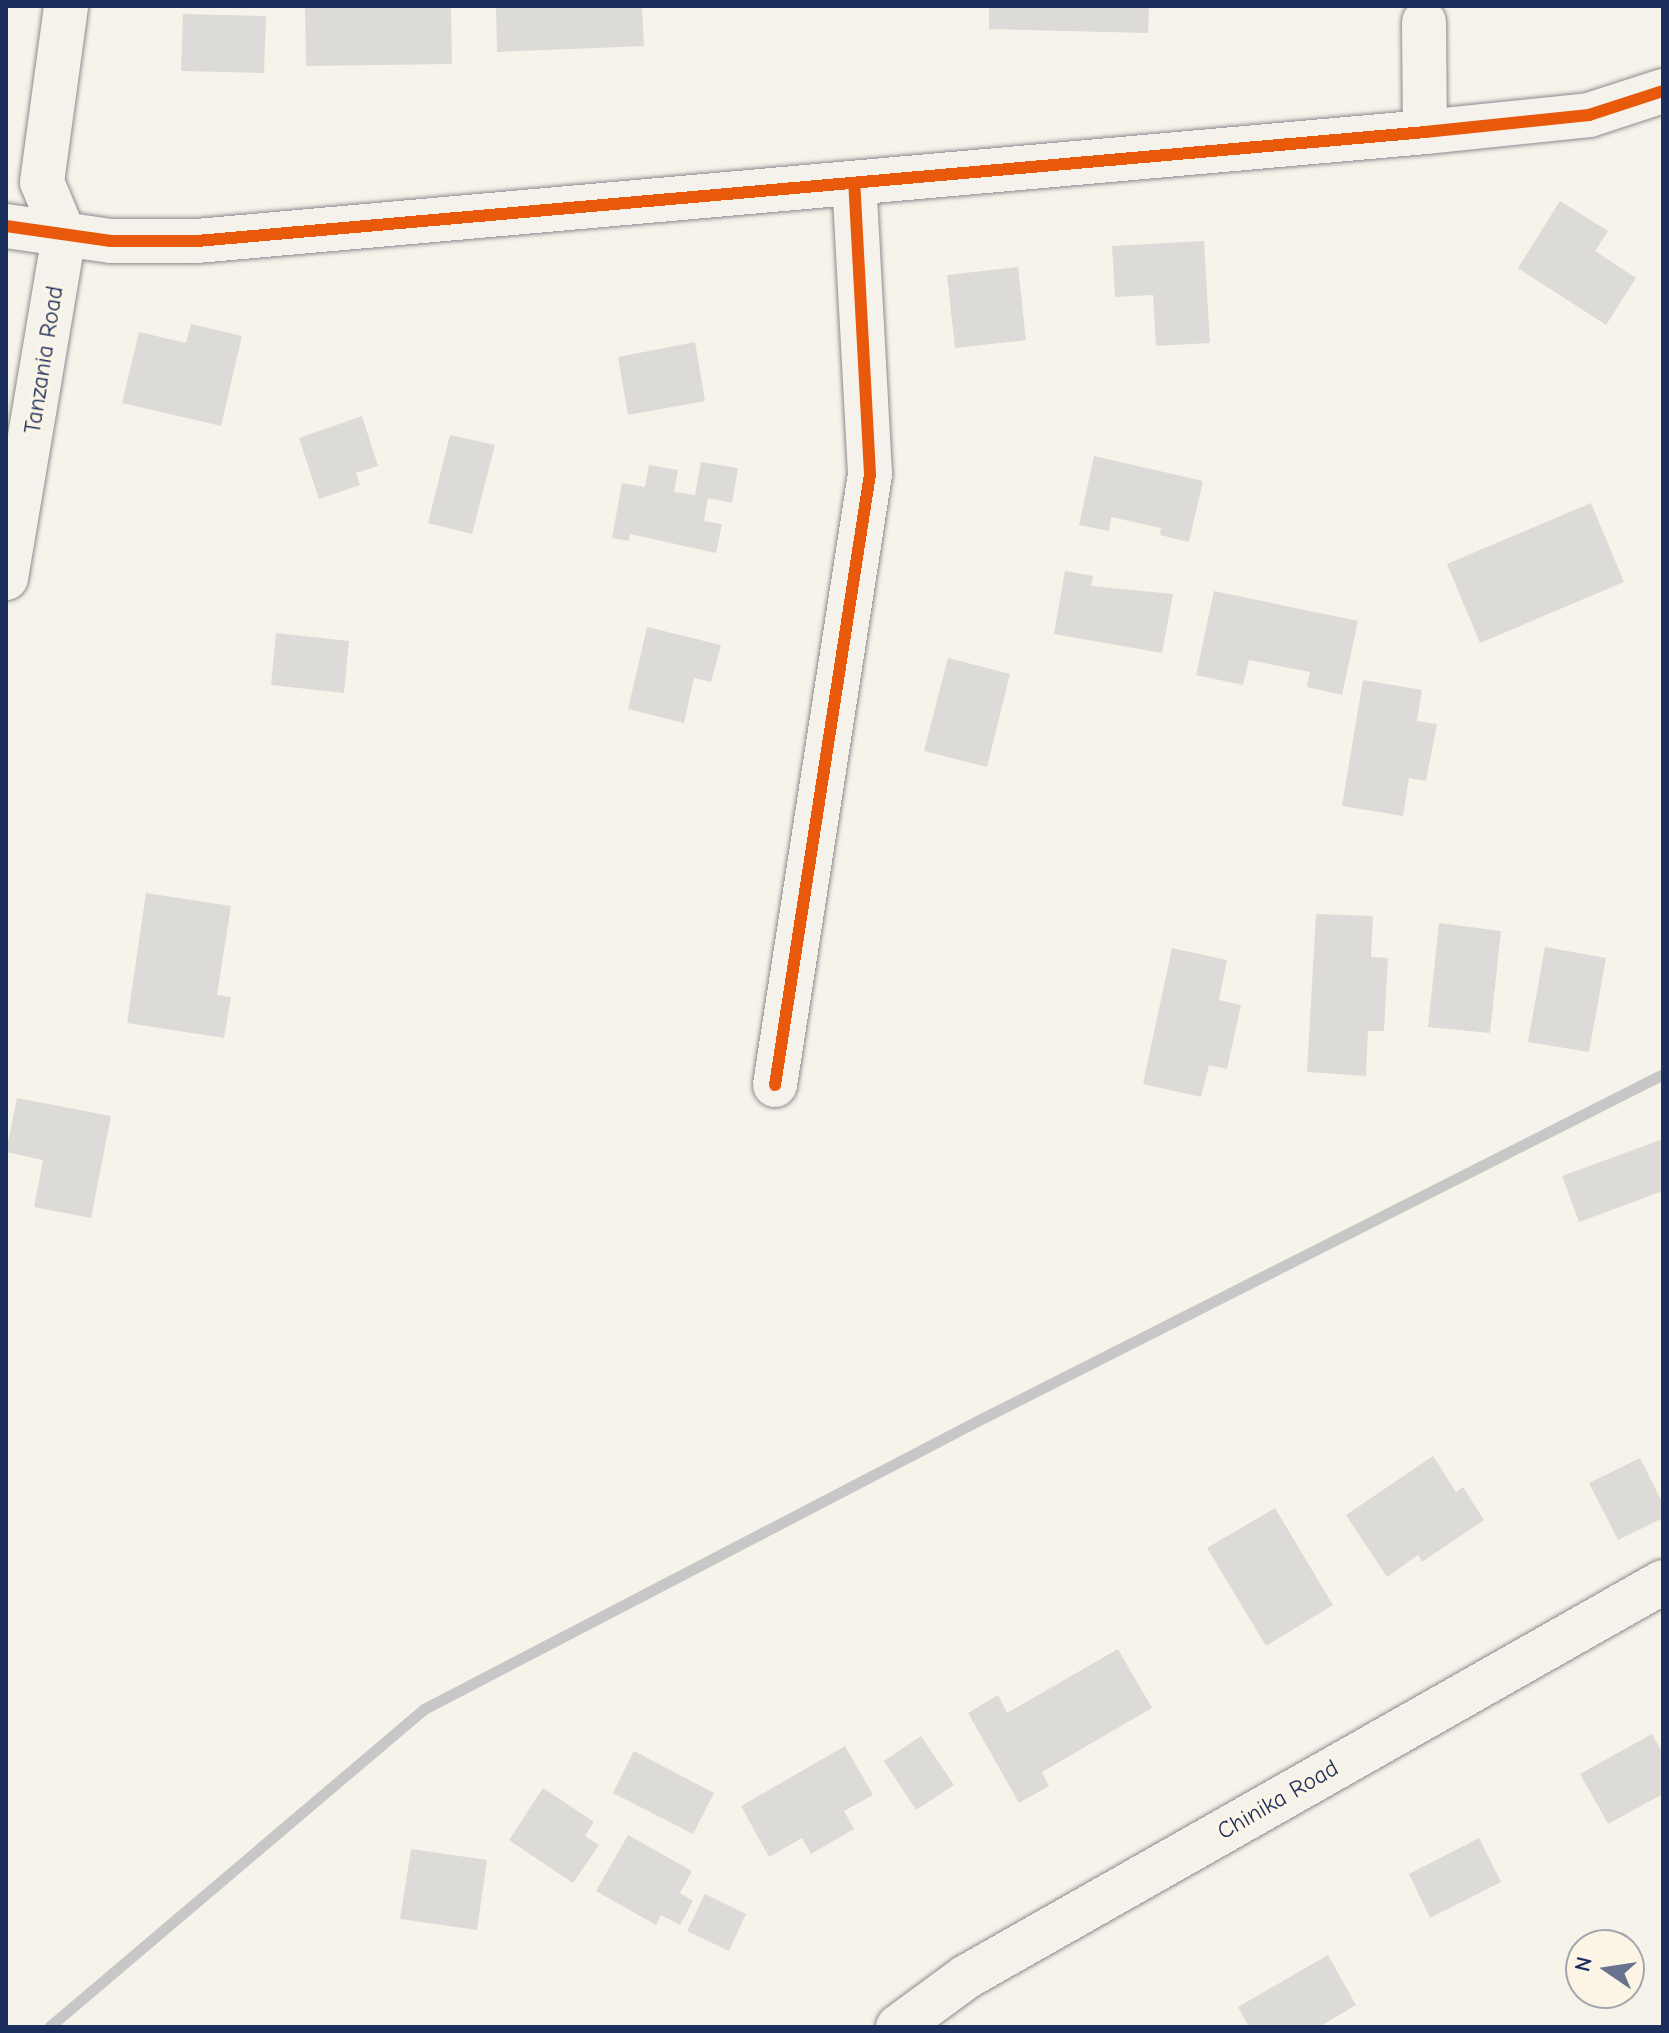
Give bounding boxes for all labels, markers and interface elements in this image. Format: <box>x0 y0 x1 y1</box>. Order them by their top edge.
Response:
street label: Tanzania Road <box>18 284 70 436</box>
street label: Chinika Road <box>1212 1754 1344 1846</box>
north arrow <box>1565 1929 1645 2009</box>
text: N <box>1569 1954 1598 1974</box>

